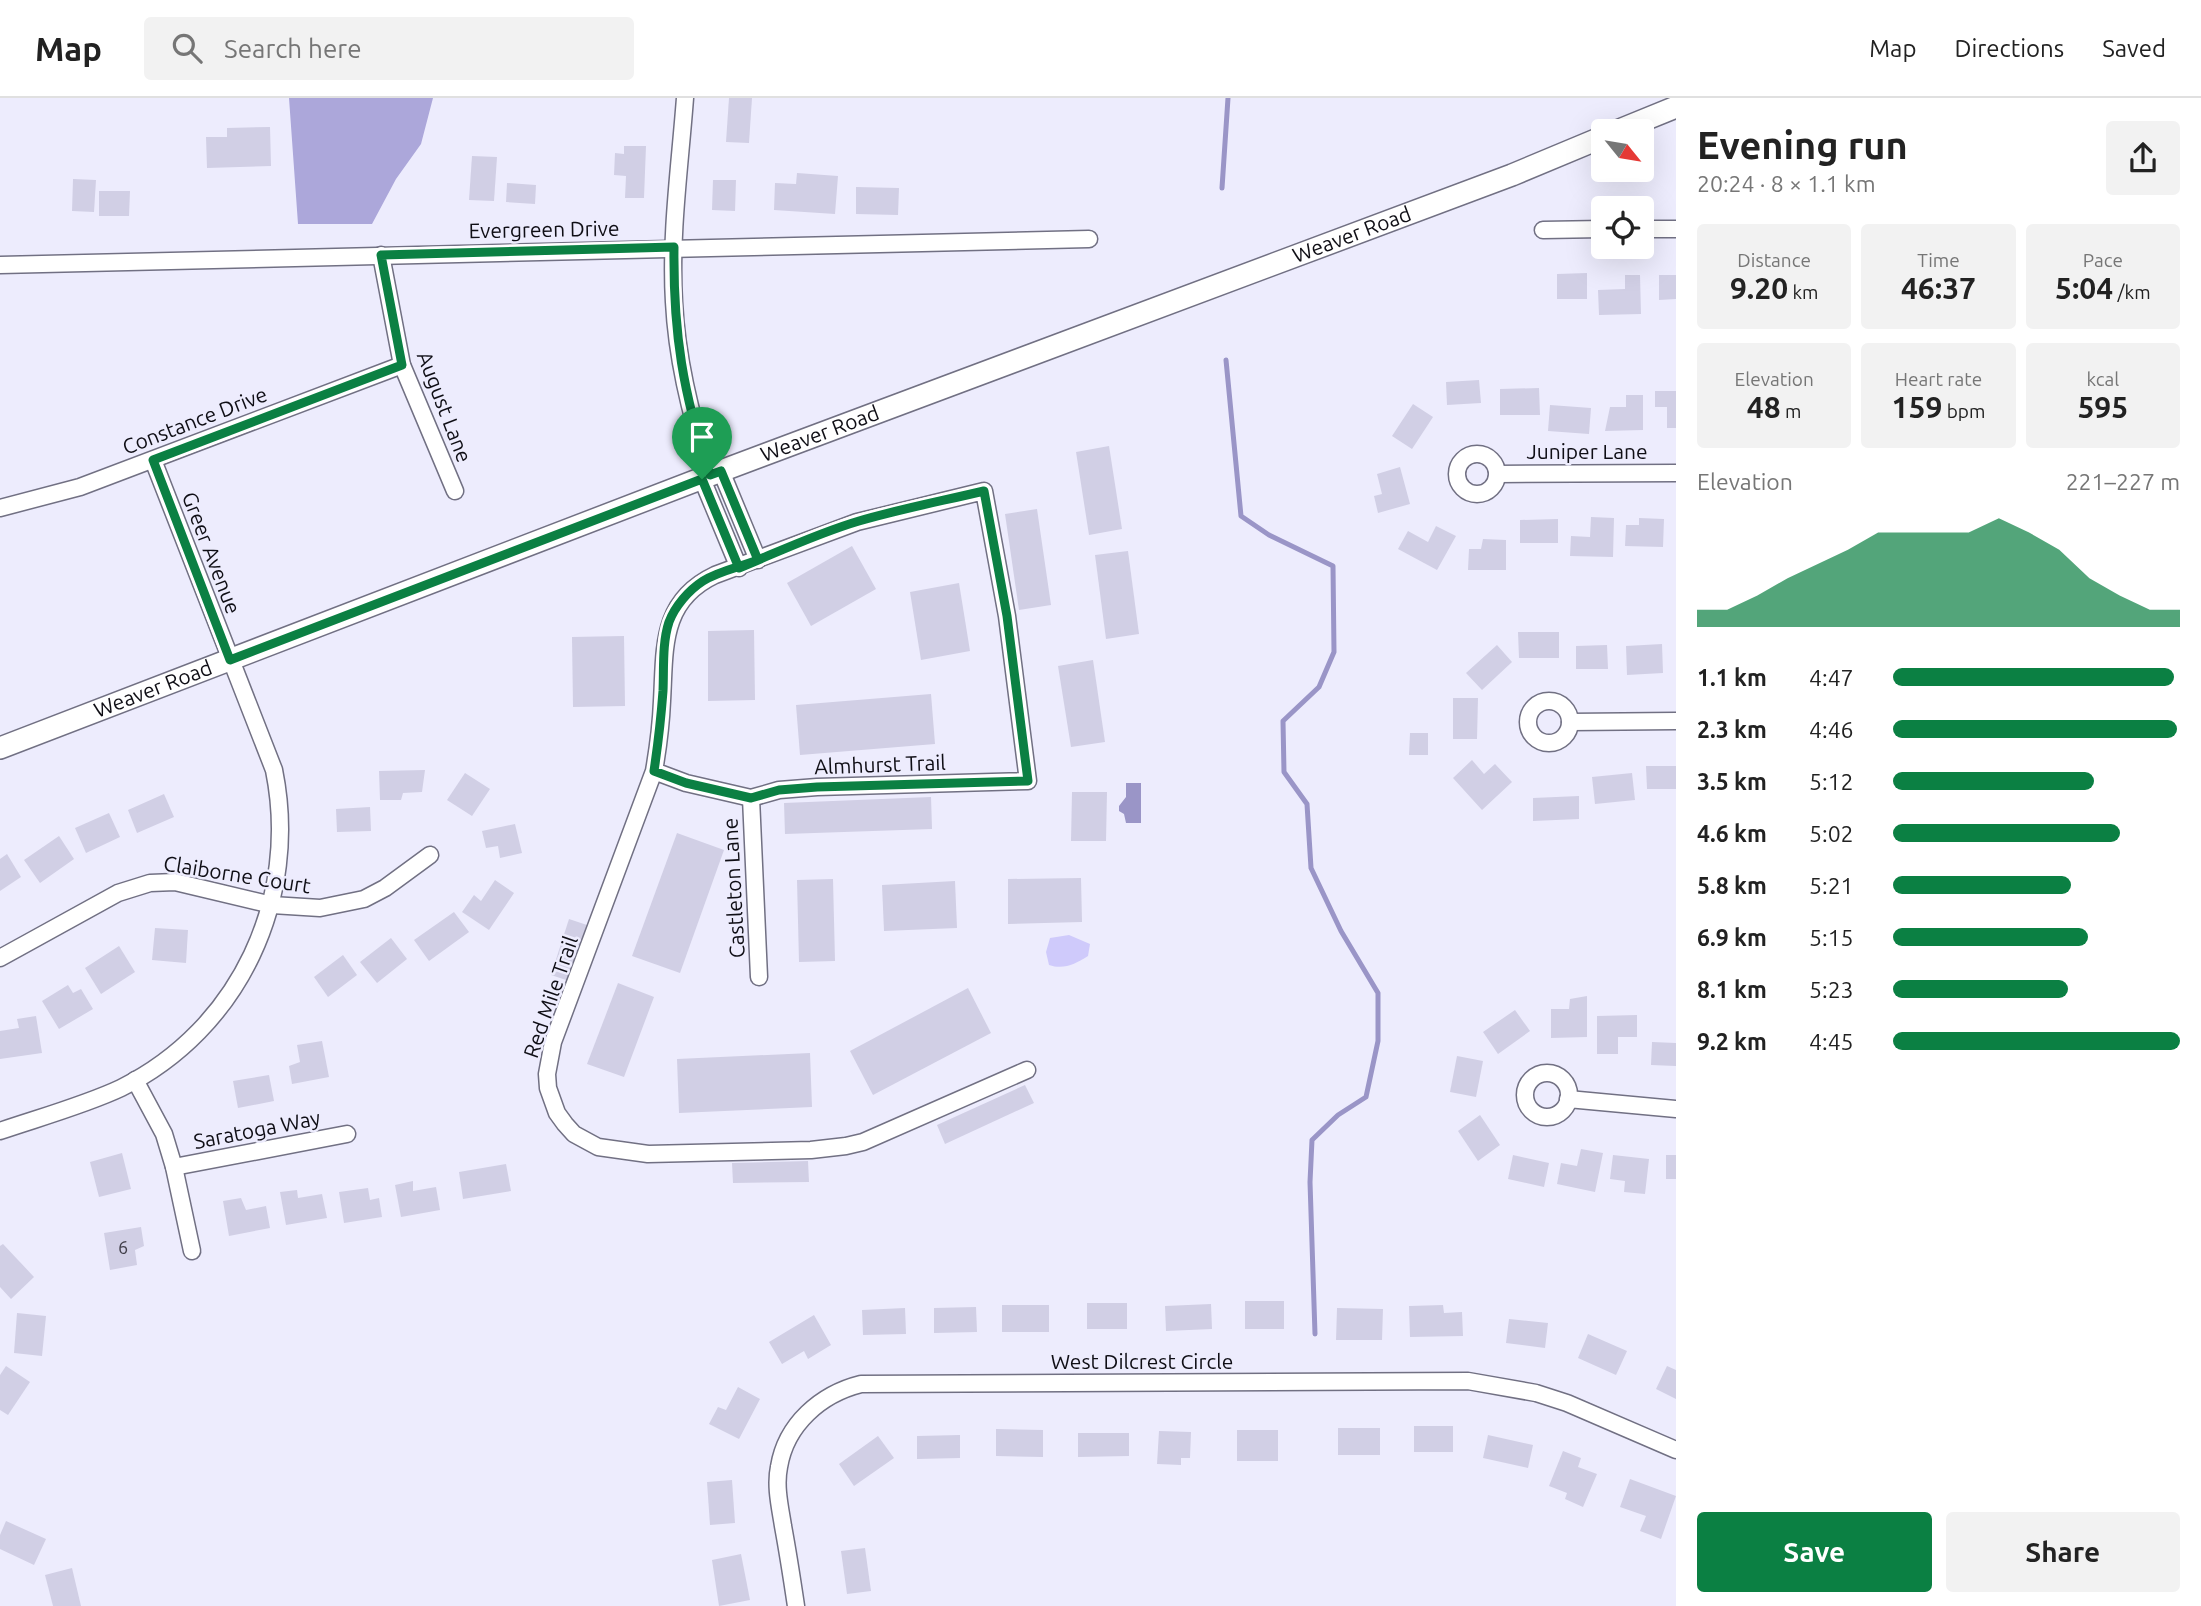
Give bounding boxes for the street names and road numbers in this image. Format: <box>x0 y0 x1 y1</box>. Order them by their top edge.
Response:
street label: Weaver Road <box>1289 201 1414 267</box>
street label: Evergreen Drive <box>468 216 620 242</box>
street label: August Lane <box>413 348 477 466</box>
street label: Constance Drive <box>119 381 270 459</box>
street label: Weaver Road <box>757 400 882 466</box>
street label: Juniper Lane <box>1526 439 1648 463</box>
street label: Greer Avenue <box>178 488 246 617</box>
street label: Weaver Road <box>90 655 215 722</box>
street label: Almhurst Trail <box>814 750 946 778</box>
street label: Castleton Lane <box>717 817 749 959</box>
street label: Claiborne Court <box>162 851 312 897</box>
street label: Red Mile Trail <box>518 933 582 1061</box>
street label: Saratoga Way <box>191 1105 322 1153</box>
street label: West Dilcrest Circle <box>1051 1349 1233 1373</box>

